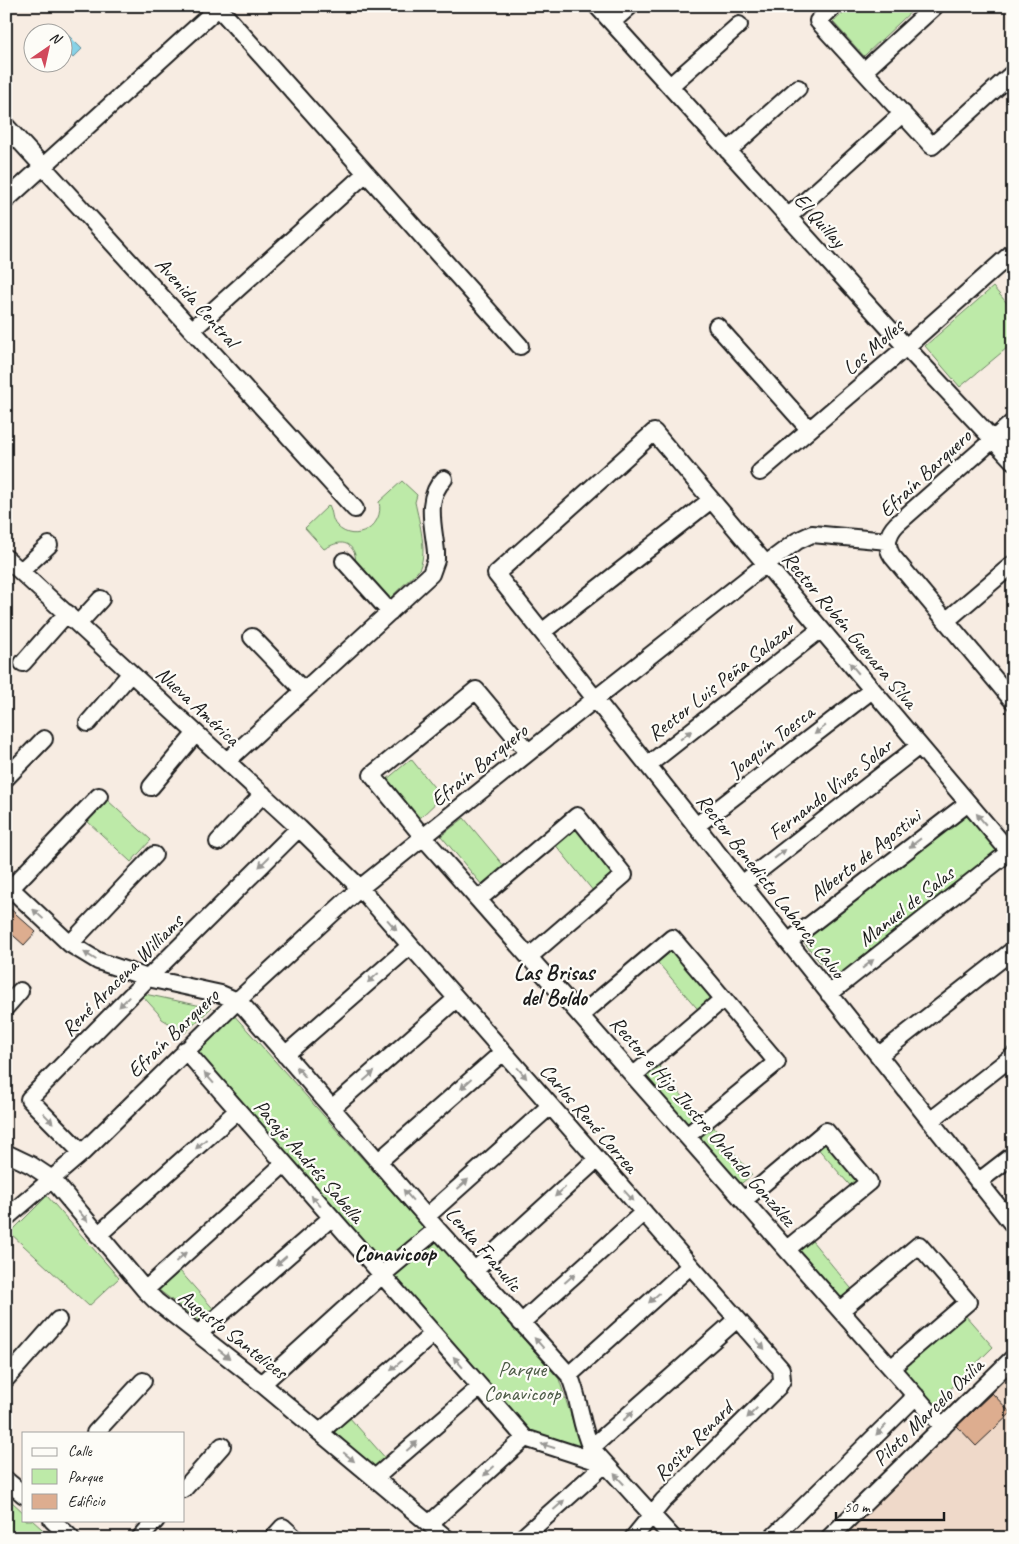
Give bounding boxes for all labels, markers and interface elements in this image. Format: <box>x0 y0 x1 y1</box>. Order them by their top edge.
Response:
north arrow <box>22 22 72 72</box>
text: N <box>47 28 65 48</box>
street label: El Quillay <box>789 187 853 254</box>
street label: Avenida Central <box>150 252 247 355</box>
street label: Los Molles <box>837 312 910 381</box>
street label: Efraín Barquero <box>873 422 978 523</box>
street label: Rector Rubén Guevara Silva <box>777 546 925 716</box>
street label: Rector Luis Peña Salazar <box>642 615 801 746</box>
street label: Nueva América <box>151 661 247 753</box>
one-way arrow <box>848 662 859 675</box>
street label: Joaquín Toesca <box>722 698 821 783</box>
street label: Efraín Barquero <box>425 717 534 812</box>
one-way arrow <box>814 725 827 736</box>
one-way arrow <box>679 730 693 740</box>
street label: Fernando Vives Solar <box>763 732 898 845</box>
street label: Rector Benedicto Labarca Calvo <box>691 788 853 986</box>
street label: Alberto de Agostini <box>804 802 928 907</box>
one-way arrow <box>976 812 987 825</box>
one-way arrow <box>909 838 922 849</box>
one-way arrow <box>774 848 787 859</box>
one-way arrow <box>258 856 270 868</box>
street label: Manuel de Salas <box>853 859 961 952</box>
street label: René Aracena Williams <box>56 907 190 1041</box>
one-way arrow <box>32 908 44 920</box>
one-way arrow <box>386 918 397 931</box>
one-way arrow <box>84 952 97 961</box>
one-way arrow <box>861 958 874 969</box>
district label: Las Brisas del Boldo <box>514 959 597 1012</box>
one-way arrow <box>367 973 380 984</box>
street label: Efraín Barquero <box>122 982 225 1083</box>
one-way arrow <box>118 995 130 1007</box>
street label: Rector e Hijo Ilustre Orlando González <box>605 1010 803 1233</box>
street label: Carlos René Correa <box>534 1058 645 1180</box>
one-way arrow <box>295 1067 307 1079</box>
one-way arrow <box>516 1067 527 1080</box>
one-way arrow <box>362 1070 375 1081</box>
one-way arrow <box>204 1072 215 1085</box>
one-way arrow <box>461 1078 473 1090</box>
street label: Pasaje Andrés Sabella <box>248 1094 371 1230</box>
one-way arrow <box>42 1112 54 1124</box>
one-way arrow <box>194 1138 207 1149</box>
one-way arrow <box>457 1178 469 1190</box>
one-way arrow <box>555 1186 567 1198</box>
one-way arrow <box>403 1188 414 1201</box>
one-way arrow <box>623 1189 634 1202</box>
one-way arrow <box>310 1195 322 1207</box>
street label: Lenka Franulic <box>440 1201 529 1298</box>
one-way arrow <box>78 1210 89 1223</box>
district label: Conavicoop <box>354 1240 438 1268</box>
one-way arrow <box>175 1252 188 1263</box>
one-way arrow <box>275 1255 287 1266</box>
one-way arrow <box>564 1273 577 1284</box>
street label: Augusto Santelices <box>173 1283 294 1386</box>
one-way arrow <box>648 1292 660 1304</box>
one-way arrow <box>533 1337 545 1349</box>
one-way arrow <box>754 1337 765 1350</box>
one-way arrow <box>217 1349 231 1359</box>
street label: Piloto Marcelo Oxilia <box>867 1351 991 1471</box>
park label: Parque Conavicoop <box>484 1356 561 1406</box>
one-way arrow <box>452 1357 464 1369</box>
one-way arrow <box>390 1360 403 1371</box>
street label: Rosita Renard <box>648 1393 741 1486</box>
one-way arrow <box>746 1407 758 1419</box>
one-way arrow <box>621 1410 633 1422</box>
one-way arrow <box>875 1424 887 1436</box>
legend <box>22 1432 185 1522</box>
one-way arrow <box>405 1441 418 1452</box>
text: Calle <box>68 1442 93 1461</box>
one-way arrow <box>541 1442 556 1449</box>
one-way arrow <box>343 1451 355 1463</box>
one-way arrow <box>483 1465 495 1477</box>
text: Parque <box>68 1468 104 1487</box>
one-way arrow <box>613 1474 625 1486</box>
scale bar <box>836 1489 944 1521</box>
text: Edificio <box>68 1492 106 1511</box>
text: 50 m <box>844 1498 871 1517</box>
one-way arrow <box>552 1500 565 1511</box>

